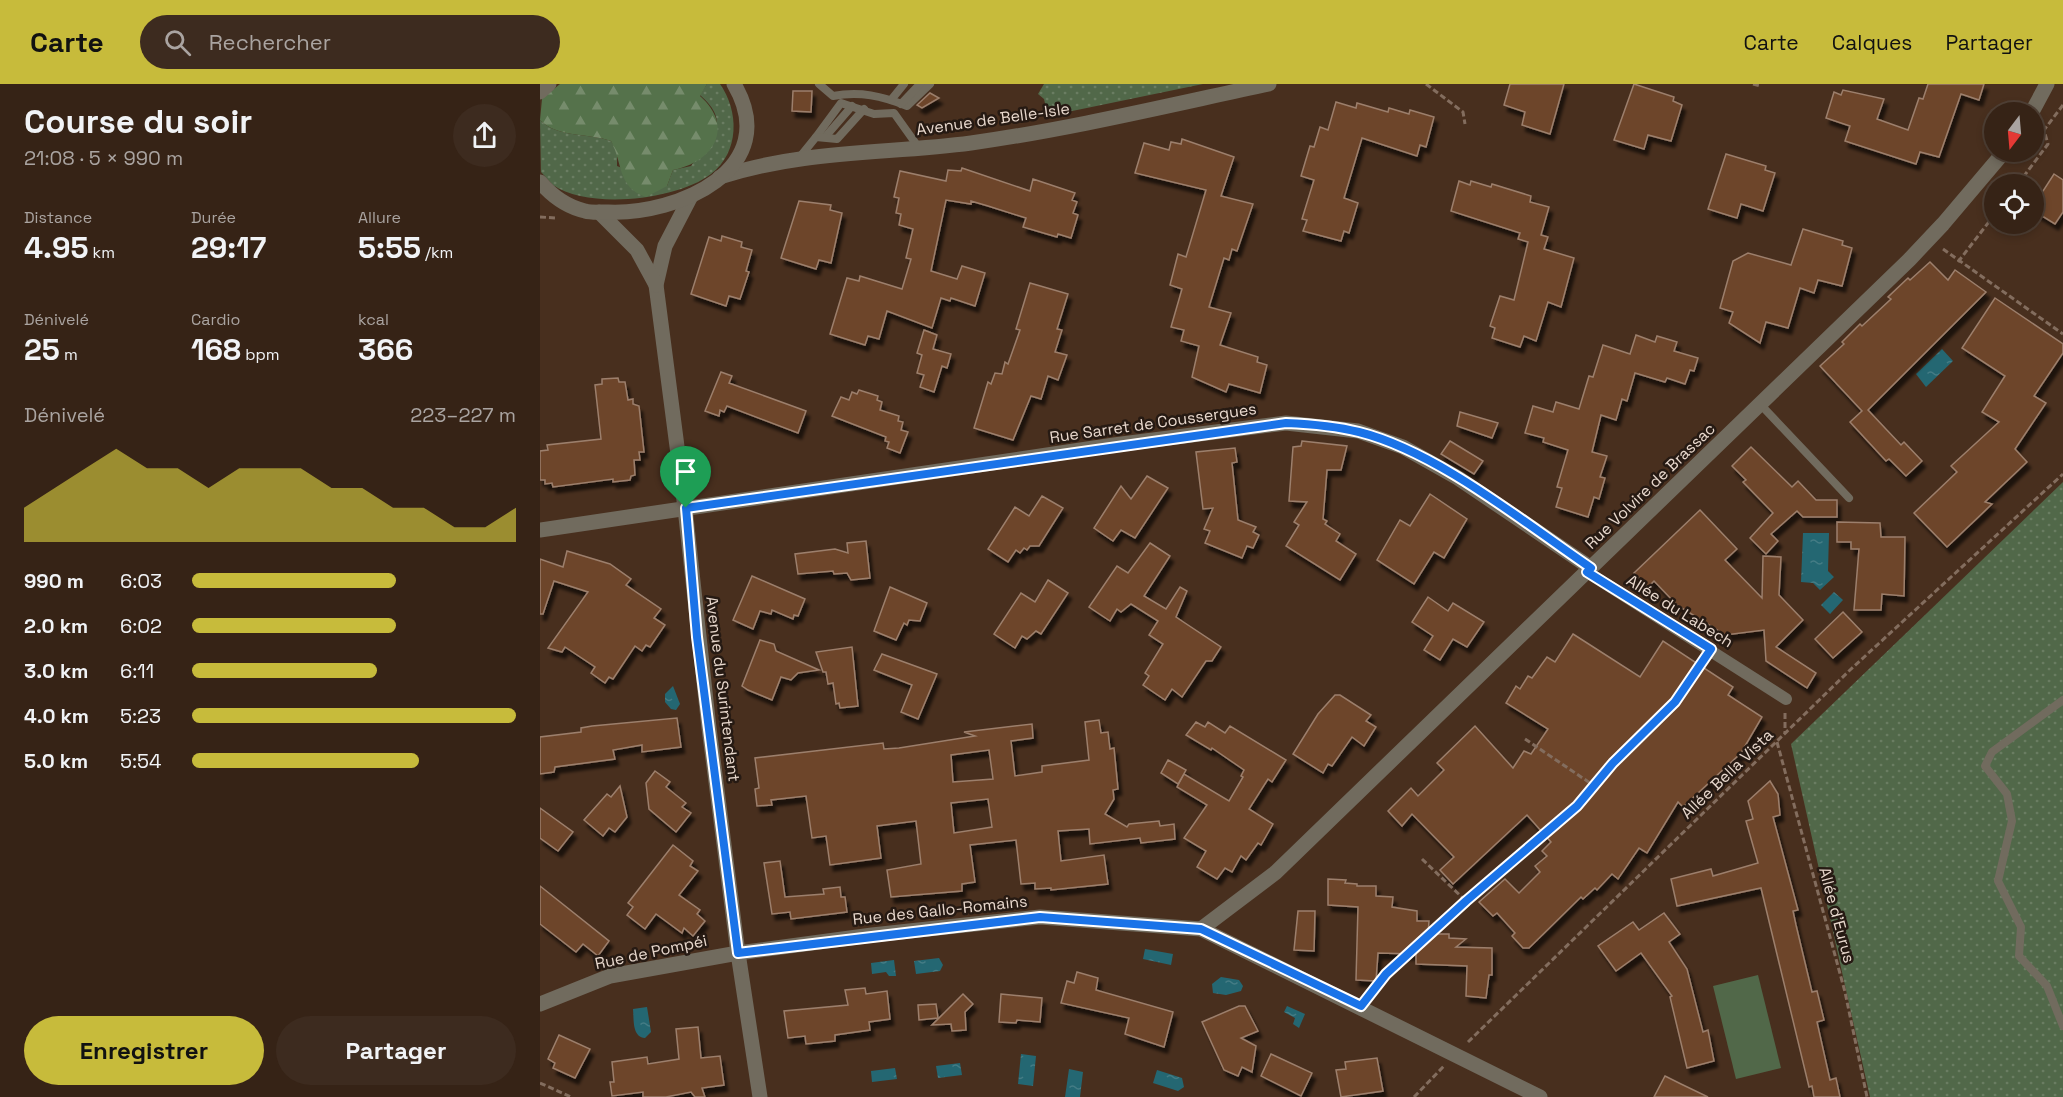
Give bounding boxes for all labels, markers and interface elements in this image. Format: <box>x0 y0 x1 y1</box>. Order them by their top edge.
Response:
search box <box>140 15 560 69</box>
text: Carte <box>30 24 104 60</box>
icon: search <box>161 26 194 59</box>
text: Rechercher <box>209 28 331 56</box>
text: Carte <box>1744 29 1799 56</box>
text: Calques <box>1832 29 1912 56</box>
text: Partager <box>1945 29 2033 56</box>
street label: Avenue de Belle-Isle <box>915 98 1071 140</box>
text: Course du soir <box>24 101 252 143</box>
north arrow <box>1984 102 2044 162</box>
map controls <box>1984 102 2044 234</box>
button: share <box>453 104 516 167</box>
text: 21:08 · 5 × 990 m <box>24 145 183 171</box>
button: locate <box>1984 174 2044 234</box>
text: Distance <box>24 207 92 228</box>
text: Durée <box>191 207 236 228</box>
text: Allure <box>358 207 401 228</box>
text: 4.95 <box>24 228 89 267</box>
text: 29:17 <box>191 228 266 267</box>
text: 5:55 <box>358 228 421 267</box>
text: km <box>89 242 115 263</box>
text: /km <box>421 242 453 263</box>
text: Dénivelé <box>24 309 89 330</box>
text: Cardio <box>191 309 240 330</box>
text: kcal <box>358 309 389 330</box>
text: 25 <box>24 330 60 369</box>
text: 168 <box>191 330 241 369</box>
text: 366 <box>358 330 413 369</box>
text: m <box>60 344 78 365</box>
text: bpm <box>241 344 280 365</box>
street label: Rue Sarret de Coussergues <box>1048 398 1258 448</box>
text: Dénivelé <box>24 402 105 428</box>
text: 223–227 m <box>410 402 516 428</box>
street label: Rue Volvire de Brassac <box>1580 418 1720 554</box>
pin <box>660 446 711 508</box>
icon: arrive <box>669 455 702 488</box>
text: 990 m <box>24 568 84 594</box>
text: 6:03 <box>120 568 162 594</box>
street label: Allée du Labech <box>1623 570 1737 652</box>
street label: Avenue du Surintendant <box>701 595 745 783</box>
text: 2.0 km <box>24 613 88 639</box>
text: 6:02 <box>120 613 162 639</box>
text: 3.0 km <box>24 658 88 684</box>
text: 6:11 <box>120 658 154 684</box>
text: 4.0 km <box>24 703 89 729</box>
text: 5:23 <box>120 703 161 729</box>
street label: Allée Bella Vista <box>1676 725 1778 823</box>
text: 5.0 km <box>24 748 88 774</box>
text: 5:54 <box>120 748 162 774</box>
street label: Allée d'Eurus <box>1814 865 1860 965</box>
street label: Rue des Gallo-Romains <box>852 890 1028 930</box>
street label: Rue de Pompéi <box>593 930 709 974</box>
button: Enregistrer <box>24 1016 264 1085</box>
button: Partager <box>276 1016 516 1085</box>

